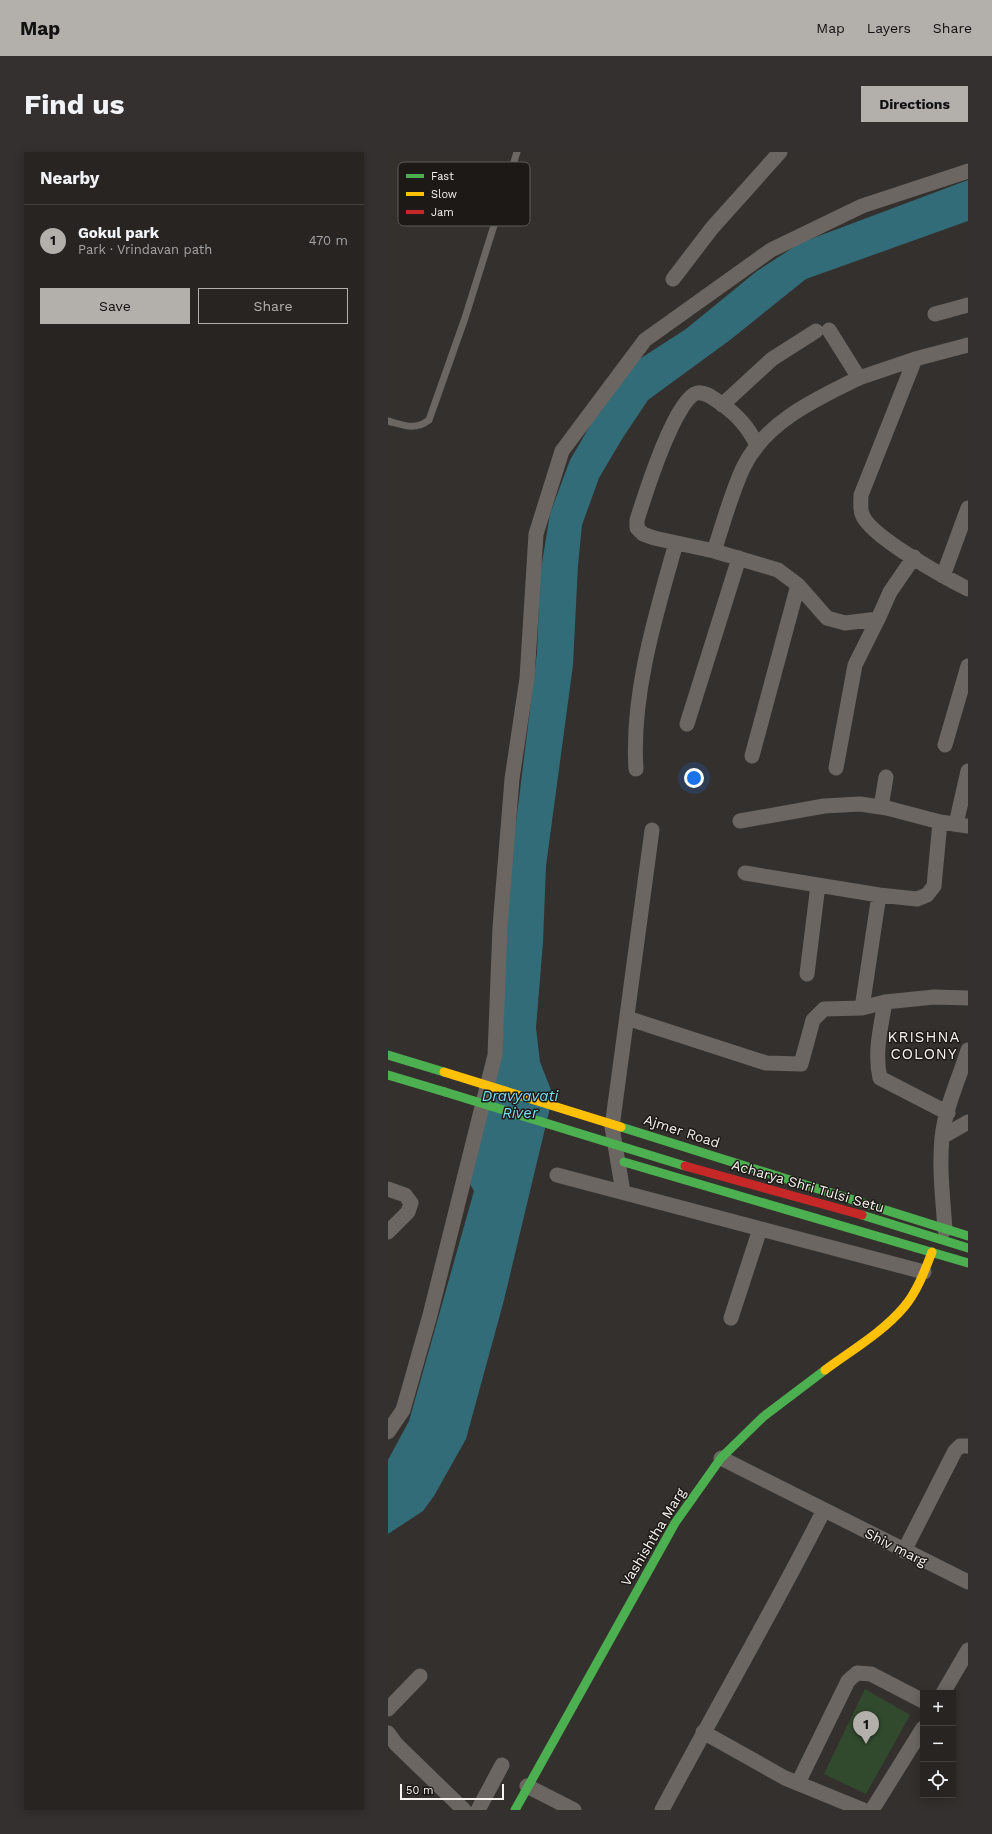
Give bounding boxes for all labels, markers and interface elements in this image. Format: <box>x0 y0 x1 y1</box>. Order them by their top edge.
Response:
text: Map <box>20 17 60 40</box>
text: Map <box>816 20 845 36</box>
text: Layers <box>867 20 911 36</box>
text: Share <box>933 20 972 36</box>
button: Directions <box>861 86 968 122</box>
text: Find us <box>24 88 124 121</box>
legend <box>398 162 530 226</box>
text: Nearby <box>40 168 99 188</box>
text: Fast <box>431 170 454 183</box>
text: Slow <box>431 188 457 201</box>
text: Jam <box>431 206 454 219</box>
text: Gokul park <box>78 224 159 242</box>
text: 1 <box>50 233 56 248</box>
text: 470 m <box>309 233 348 248</box>
text: Park · Vrindavan path <box>78 242 212 257</box>
button: Save <box>40 288 190 324</box>
button: Share <box>198 288 348 324</box>
your location <box>684 768 704 788</box>
district label: KRISHNA COLONY <box>888 1028 960 1063</box>
water label: Dravyavati River <box>482 1087 559 1122</box>
street label: Ajmer Road <box>642 1111 722 1151</box>
street label: Acharya Shri Tulsi Setu <box>730 1157 886 1215</box>
street label: Vashishtha Marg <box>617 1485 689 1589</box>
street label: Shiv marg <box>862 1525 930 1570</box>
map controls <box>920 1690 956 1798</box>
button: + <box>920 1690 956 1726</box>
pin: 1 <box>853 1711 879 1744</box>
button: − <box>920 1726 956 1762</box>
button: locate <box>920 1762 956 1798</box>
scale bar <box>400 1782 504 1801</box>
text: 50 m <box>406 1784 433 1797</box>

